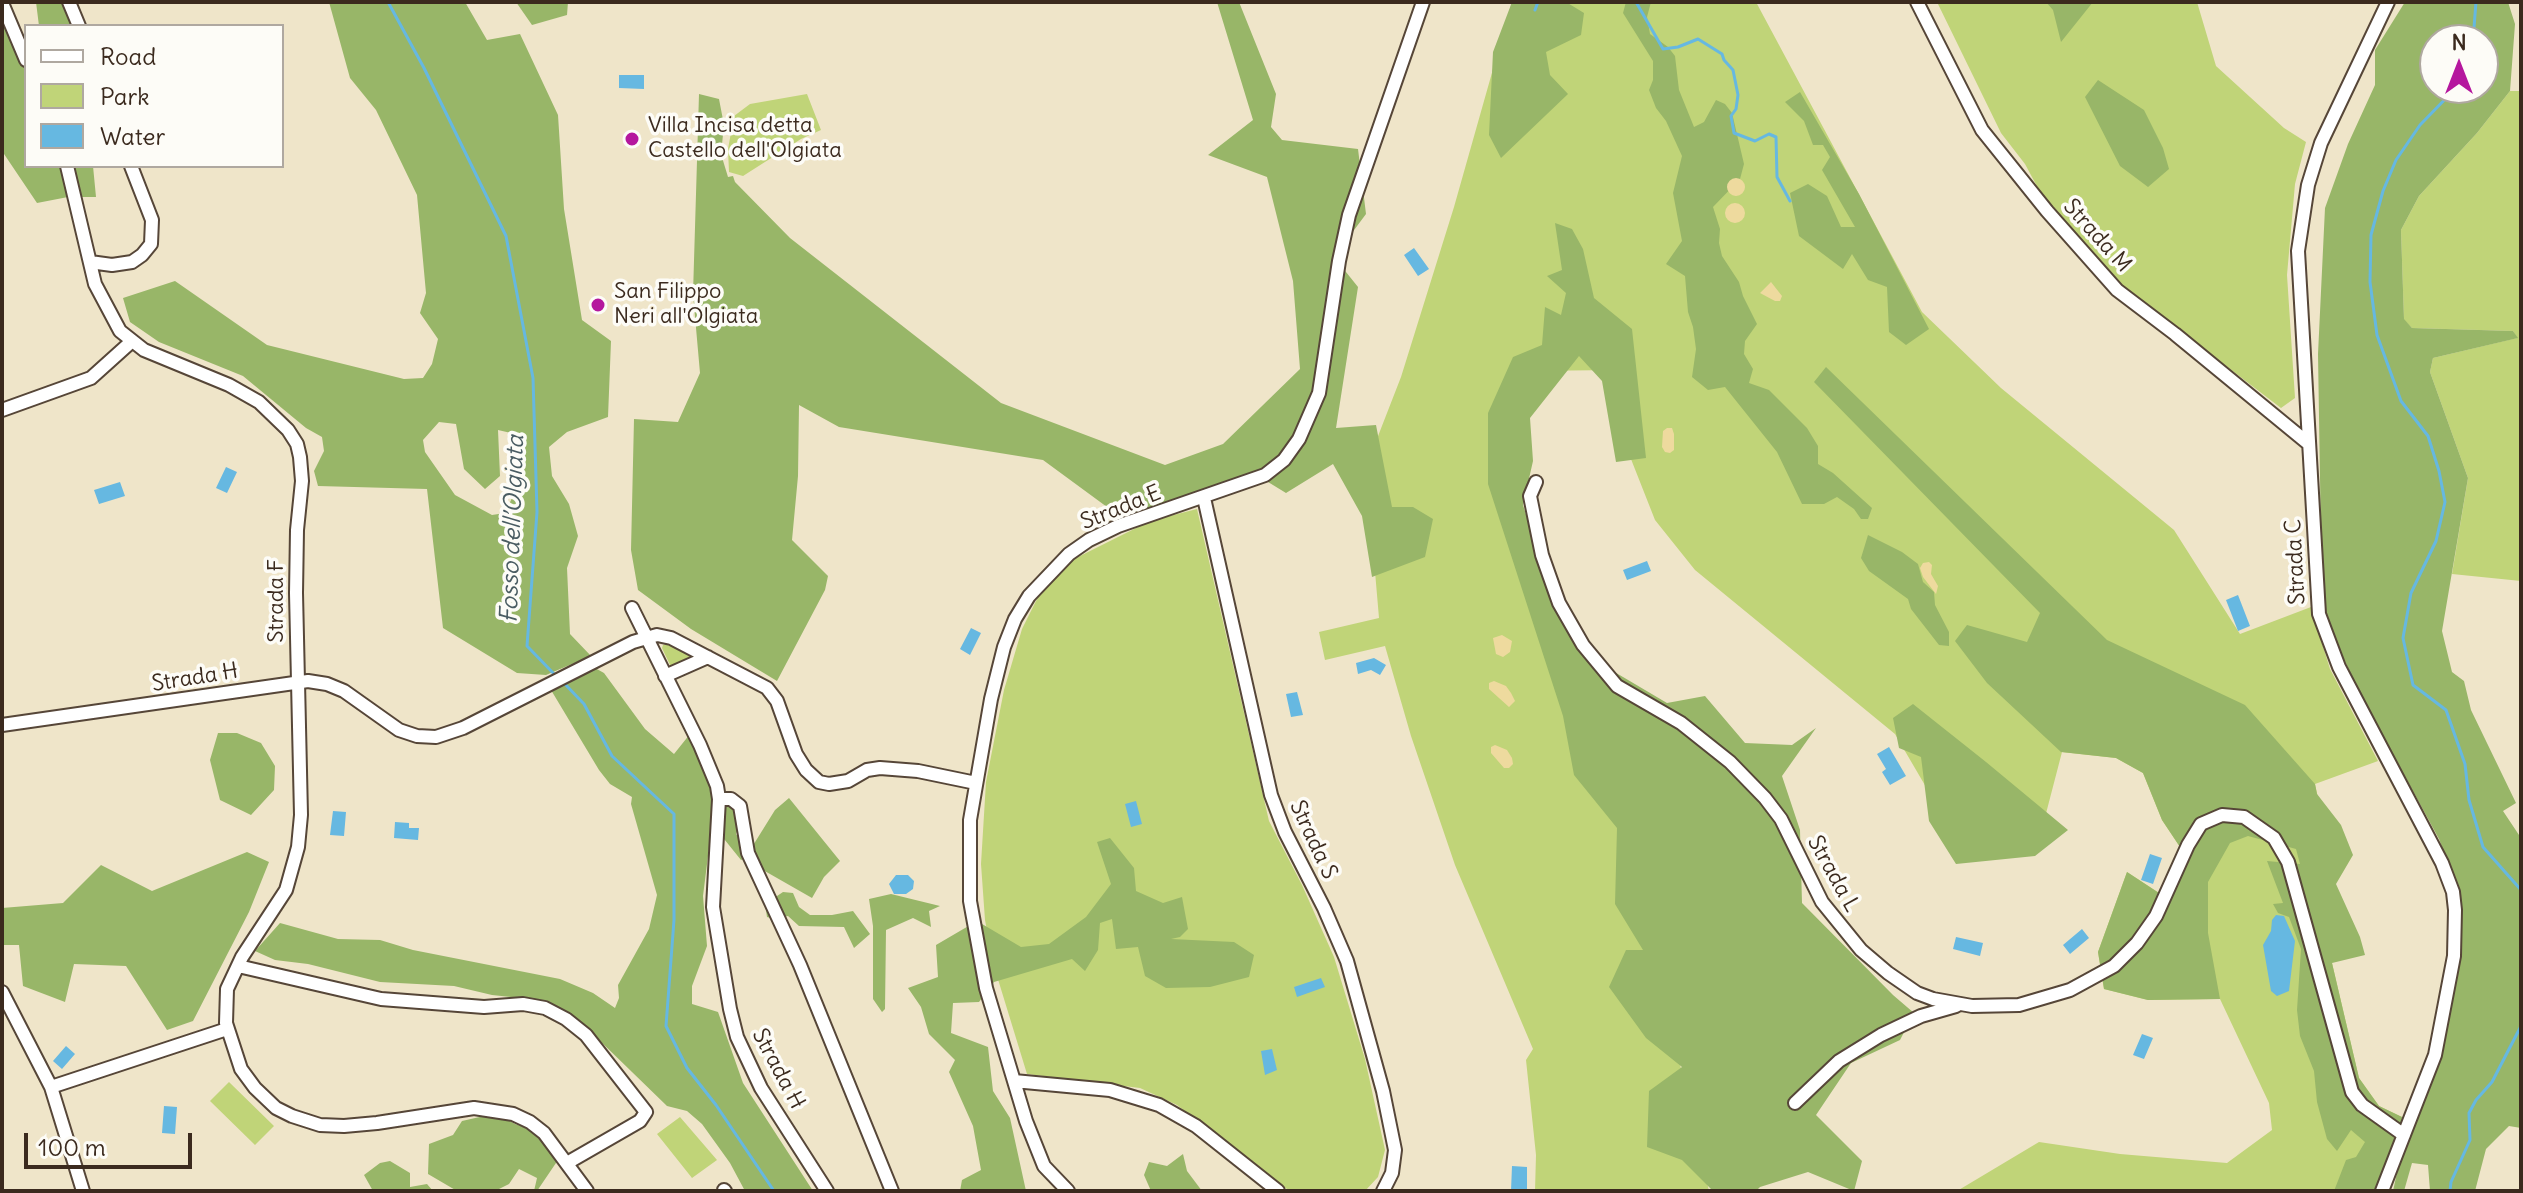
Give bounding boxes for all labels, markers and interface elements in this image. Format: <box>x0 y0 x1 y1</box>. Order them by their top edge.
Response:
legend <box>24 24 284 168</box>
north arrow <box>2419 24 2499 104</box>
text: N <box>2451 28 2467 56</box>
text: Road <box>100 41 156 71</box>
text: Park <box>100 81 150 111</box>
place label: Villa Incisa detta Castello dell'Olgiata <box>648 113 842 164</box>
text: Water <box>100 121 165 151</box>
marker: Villa Incisa detta Castello dell'Olgiata <box>623 130 641 148</box>
street label: Strada M <box>2057 194 2137 278</box>
place label: San Filippo Neri all'Olgiata <box>614 279 758 330</box>
marker: San Filippo Neri all'Olgiata <box>589 296 607 314</box>
water label: Fosso dell’Olgiata <box>495 434 531 624</box>
street label: Strada E <box>1077 480 1165 536</box>
street label: Strada C <box>2281 519 2311 605</box>
street label: Strada F <box>264 559 290 643</box>
street label: Strada H <box>150 658 240 698</box>
street label: Strada S <box>1283 797 1343 883</box>
street label: Strada L <box>1801 831 1865 917</box>
street label: Strada H <box>746 1024 810 1114</box>
scale bar <box>28 1117 196 1167</box>
text: 100 m <box>38 1132 106 1162</box>

